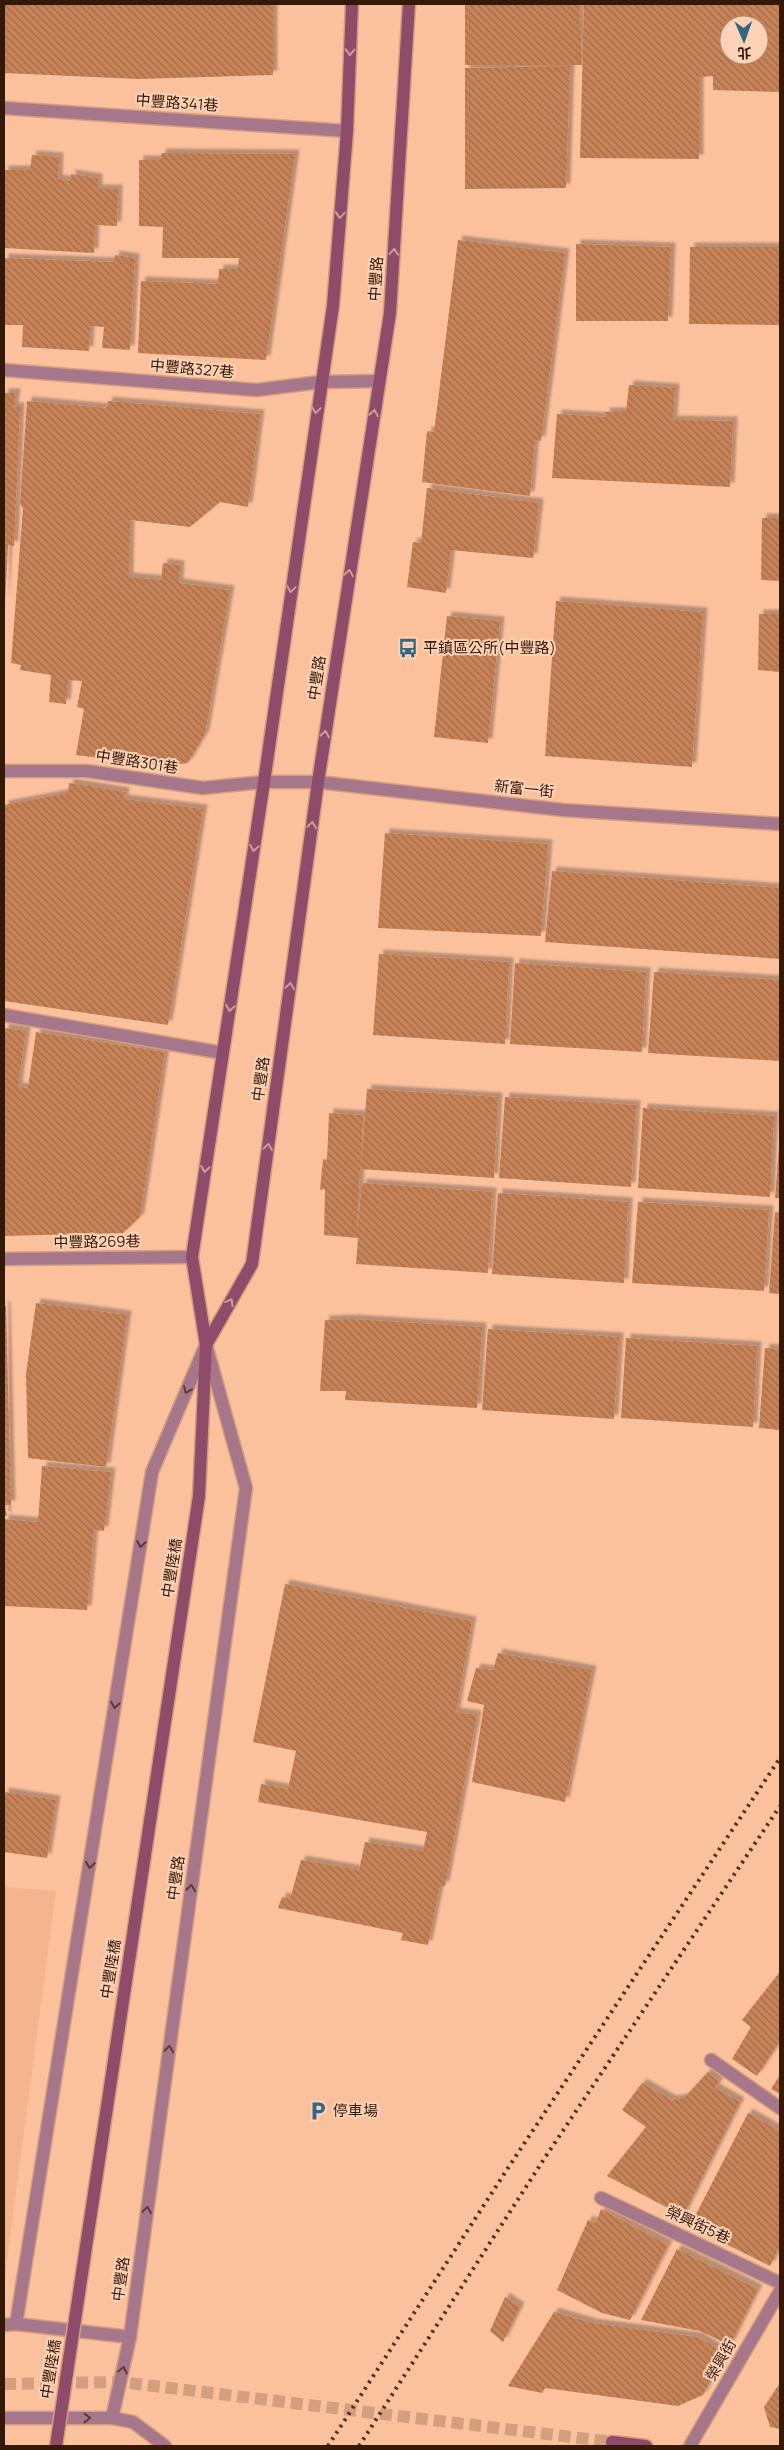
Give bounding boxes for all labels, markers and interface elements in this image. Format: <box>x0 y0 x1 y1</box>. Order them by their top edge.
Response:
north arrow <box>719 15 769 65</box>
text: 北 <box>737 44 752 63</box>
one-way arrow <box>345 49 356 57</box>
street label: 中豐路341巷 <box>135 89 219 116</box>
one-way arrow <box>335 211 346 219</box>
one-way arrow <box>388 247 399 255</box>
street label: 中豐路 <box>363 256 388 302</box>
street label: 中豐路327巷 <box>149 354 235 383</box>
one-way arrow <box>311 407 322 415</box>
one-way arrow <box>368 408 378 417</box>
one-way arrow <box>344 569 354 578</box>
one-way arrow <box>286 585 297 593</box>
bus stop icon: 平鎮區公所(中豐路) <box>397 637 419 659</box>
place label: 平鎮區公所(中豐路) <box>423 637 556 658</box>
street label: 中豐路 <box>303 654 330 702</box>
one-way arrow <box>319 730 330 738</box>
street label: 中豐路301巷 <box>94 745 180 778</box>
street label: 新富一街 <box>493 775 555 802</box>
one-way arrow <box>306 820 317 828</box>
one-way arrow <box>250 843 260 852</box>
one-way arrow <box>284 981 295 989</box>
one-way arrow <box>225 1004 235 1013</box>
street label: 中豐路 <box>247 1055 274 1103</box>
one-way arrow <box>262 1142 273 1150</box>
one-way arrow <box>200 1165 211 1173</box>
street label: 中豐路269巷 <box>53 1230 141 1253</box>
one-way arrow <box>224 1299 234 1308</box>
one-way arrow <box>183 1385 194 1394</box>
street label: 中豐陸橋 <box>156 1537 187 1599</box>
one-way arrow <box>136 1541 147 1549</box>
one-way arrow <box>111 1700 121 1709</box>
street label: 中豐路 <box>162 1854 189 1902</box>
one-way arrow <box>85 1861 95 1869</box>
one-way arrow <box>185 1883 196 1891</box>
street label: 中豐陸橋 <box>95 1938 126 2000</box>
one-way arrow <box>163 2044 174 2052</box>
parking icon: 停車場 <box>307 2100 329 2122</box>
place label: 停車場 <box>333 2100 378 2121</box>
street label: 榮興街5巷 <box>663 2201 734 2249</box>
one-way arrow <box>141 2205 152 2213</box>
street label: 中豐路 <box>107 2255 134 2303</box>
street label: 榮興街 <box>700 2335 741 2384</box>
street label: 中豐陸橋 <box>35 2338 66 2400</box>
one-way arrow <box>117 2366 127 2375</box>
one-way arrow <box>84 2413 92 2423</box>

